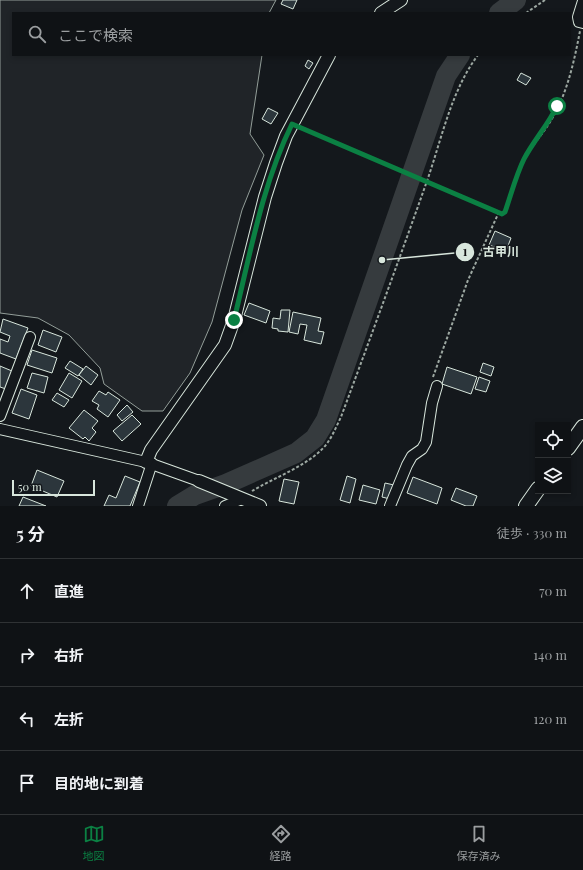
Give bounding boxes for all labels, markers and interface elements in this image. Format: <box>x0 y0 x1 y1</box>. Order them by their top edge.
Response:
search box <box>12 12 571 56</box>
icon: search <box>26 23 48 45</box>
text: ここで検索 <box>58 25 133 45</box>
route start <box>548 97 566 115</box>
callout: 古甲川 <box>455 240 527 264</box>
text: 1 <box>463 243 468 259</box>
text: 古甲川 <box>483 243 519 259</box>
route end <box>225 311 243 329</box>
map controls <box>535 422 571 494</box>
button: locate <box>535 422 571 458</box>
button: layers <box>535 458 571 494</box>
scale bar <box>12 478 95 497</box>
text: 50 m <box>18 479 42 494</box>
text: 5 分 <box>16 522 45 544</box>
text: 徒歩 · 330 m <box>497 524 567 541</box>
icon: ahead <box>16 580 38 602</box>
text: 直進 <box>54 581 84 601</box>
text: 70 m <box>539 582 567 599</box>
icon: right <box>16 644 38 666</box>
text: 右折 <box>54 645 84 665</box>
text: 140 m <box>533 646 567 663</box>
icon: left <box>16 708 38 730</box>
text: 左折 <box>54 709 84 729</box>
text: 120 m <box>533 710 567 727</box>
icon: arrive <box>16 772 38 794</box>
text: 目的地に到着 <box>54 773 144 793</box>
tab: 地図 <box>83 823 105 863</box>
tab: 経路 <box>270 823 292 863</box>
tab: 保存済み <box>457 823 501 863</box>

